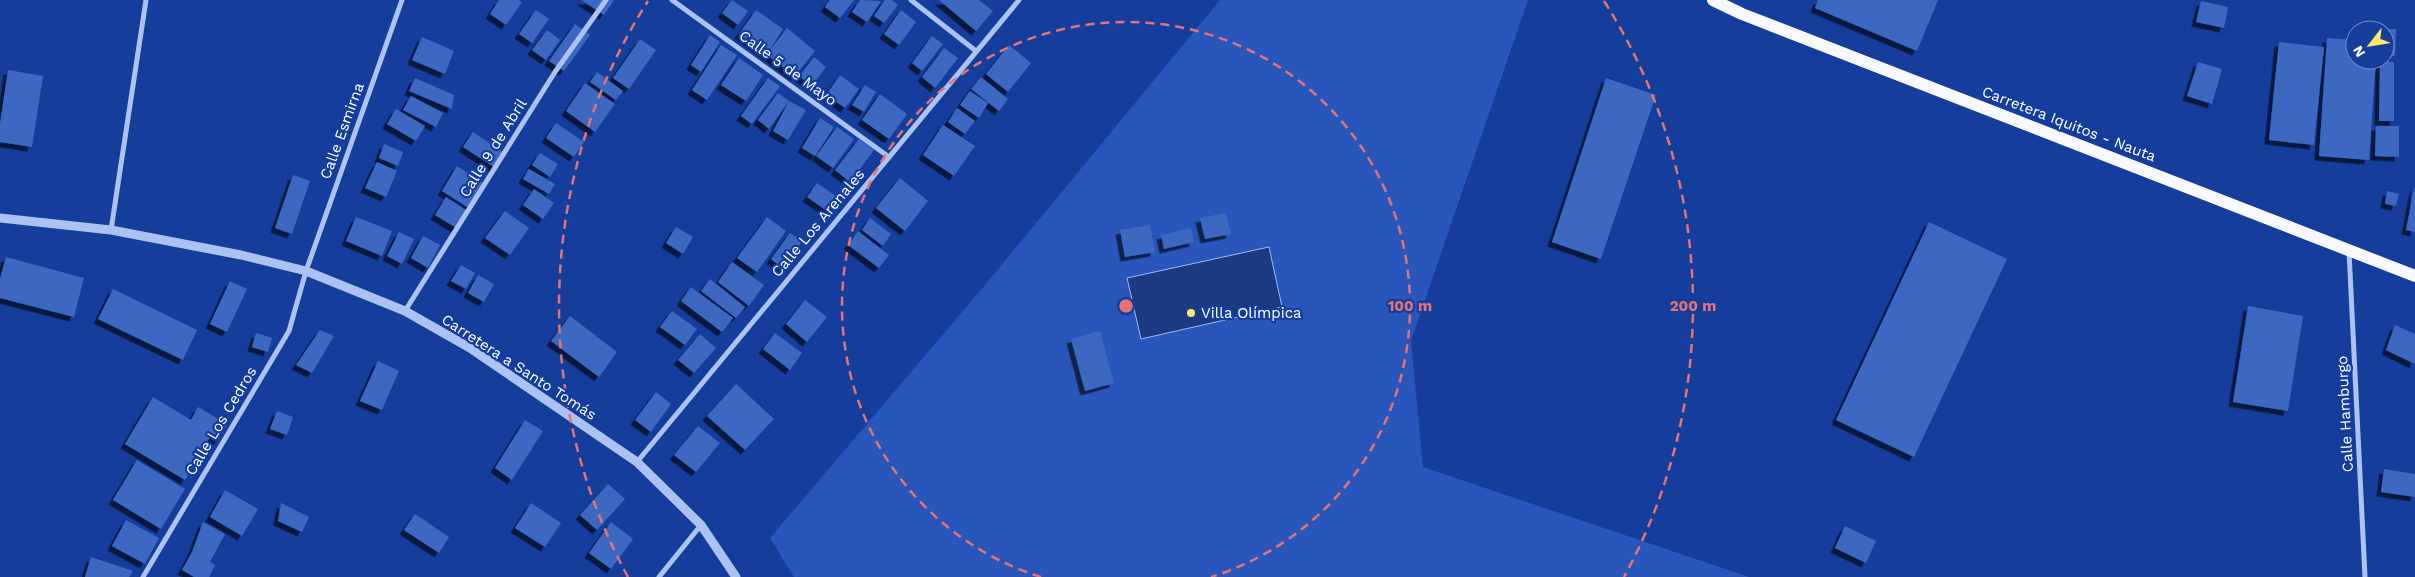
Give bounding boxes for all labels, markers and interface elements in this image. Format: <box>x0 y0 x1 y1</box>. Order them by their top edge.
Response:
north arrow <box>2345 20 2395 70</box>
street label: Calle 5 de Mayo <box>736 27 840 109</box>
text: N <box>2349 43 2368 60</box>
street label: Calle Esmirna <box>316 80 368 182</box>
street label: Carretera Iquitos - Nauta <box>1980 82 2159 166</box>
street label: Calle 9 de Abril <box>456 95 531 201</box>
street label: Calle Los Arenales <box>768 165 868 281</box>
centre of rings <box>1117 297 1135 315</box>
text: 100 m <box>1388 297 1432 315</box>
text: 200 m <box>1670 297 1716 315</box>
place label: Villa Olímpica <box>1201 304 1302 322</box>
marker: Villa Olímpica <box>1185 307 1197 319</box>
street label: Carretera a Santo Tomás <box>438 310 600 424</box>
street label: Calle Hamburgo <box>2333 355 2357 473</box>
street label: Calle Los Cedros <box>181 363 261 479</box>

